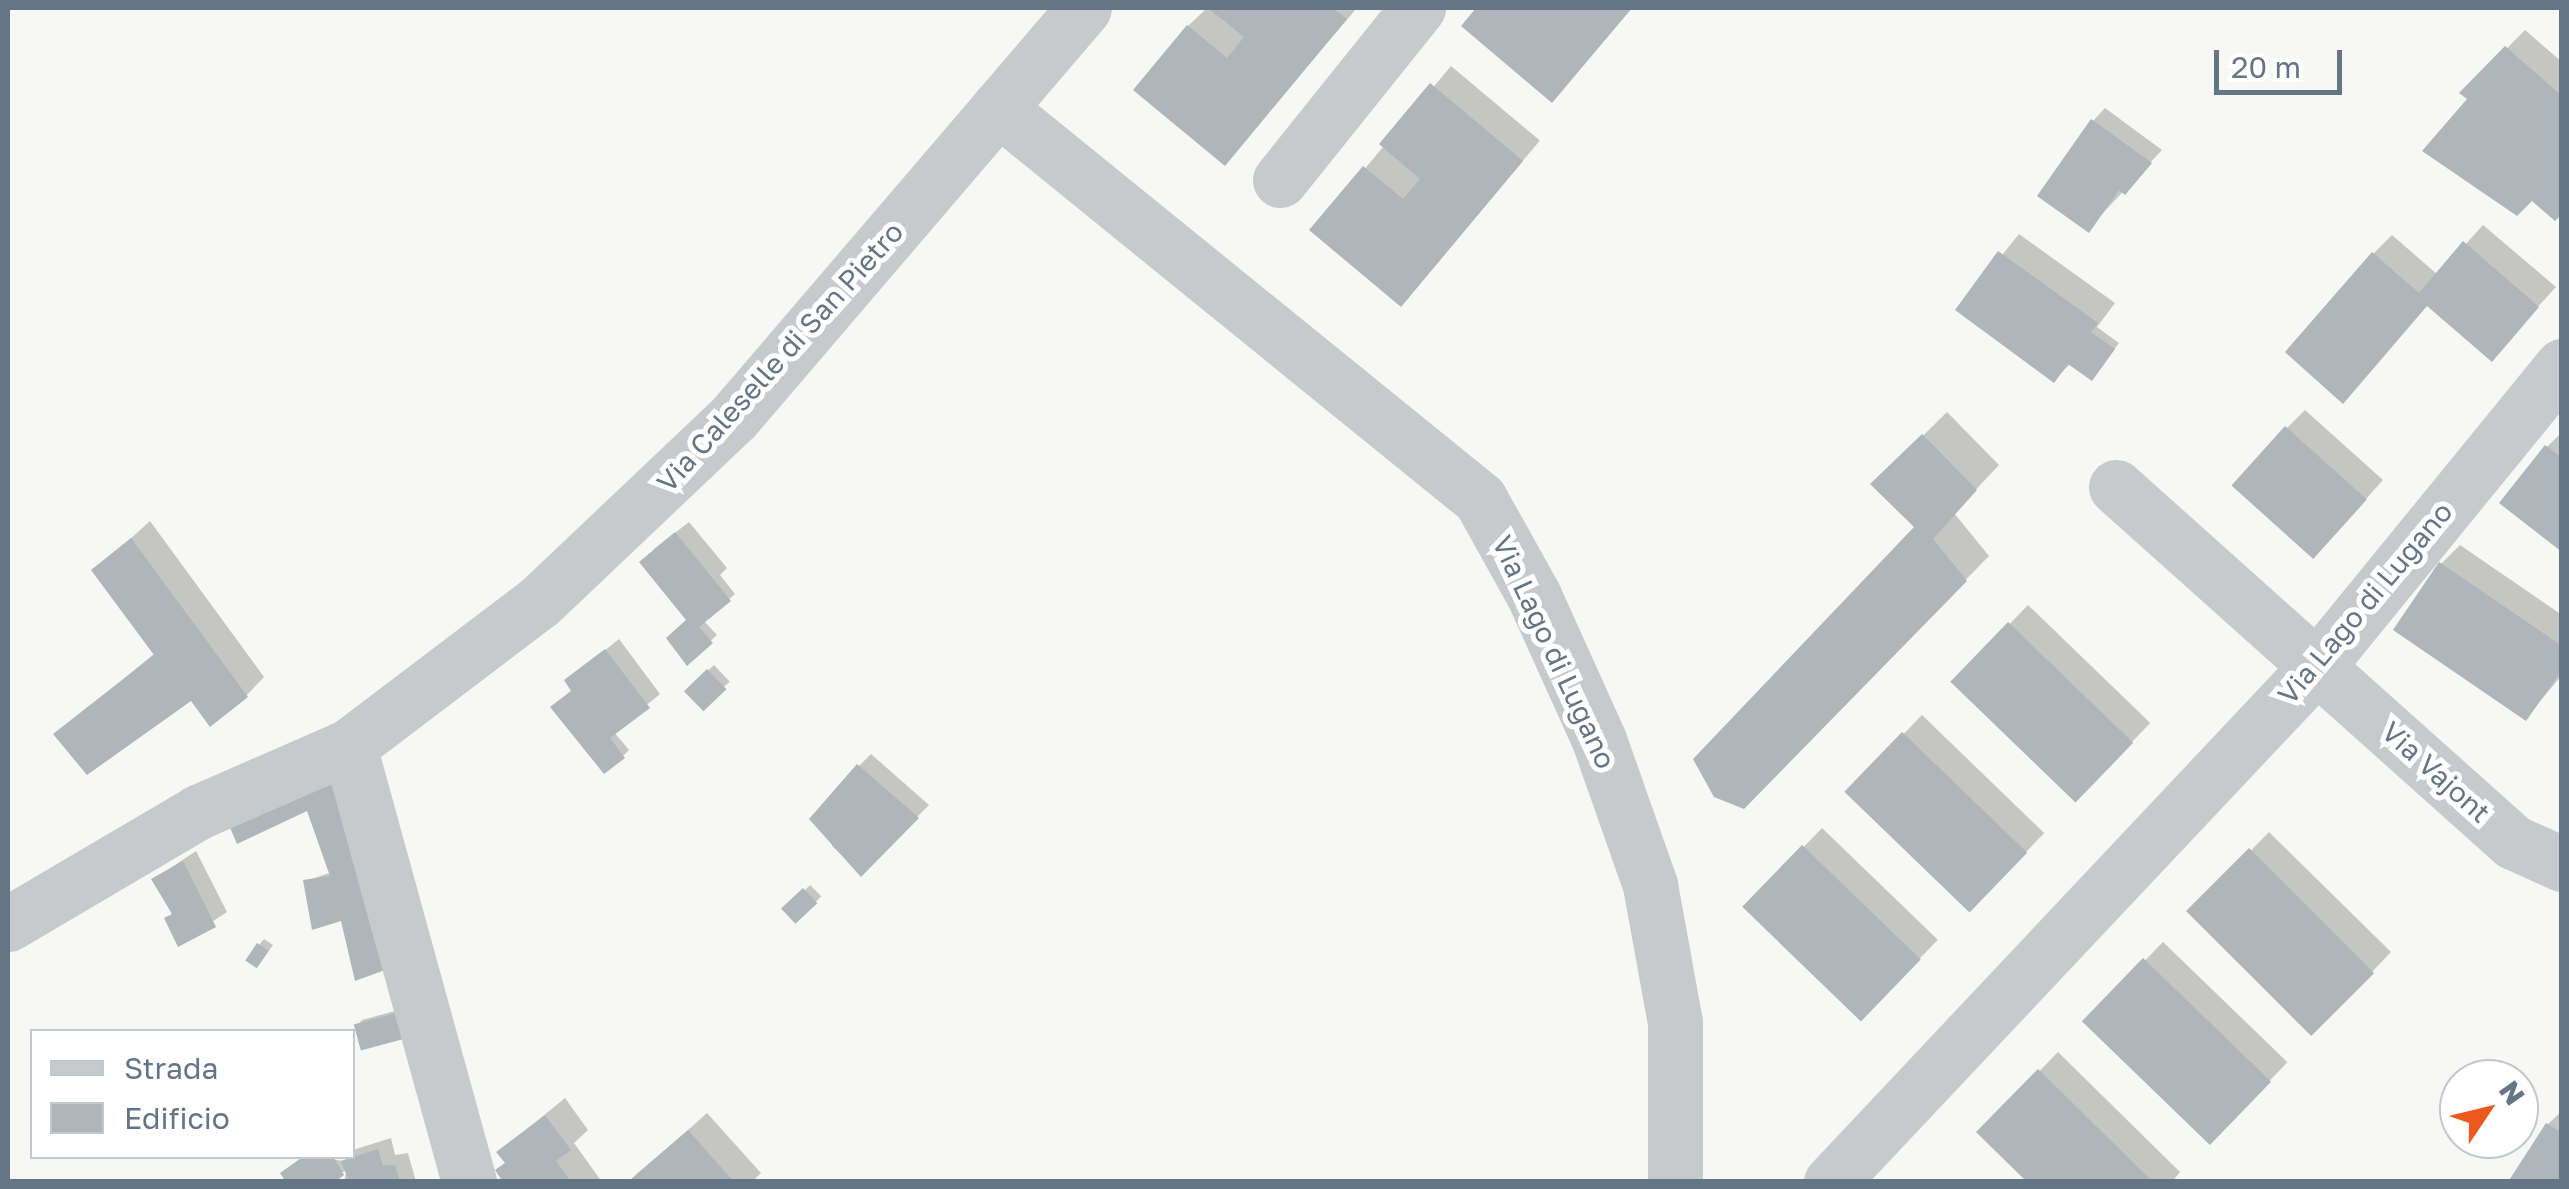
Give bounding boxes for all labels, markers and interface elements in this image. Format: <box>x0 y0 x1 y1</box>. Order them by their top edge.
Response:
scale bar <box>2219 30 2346 92</box>
text: 20 m <box>2231 49 2301 85</box>
street label: Via Caleselle di San Pietro <box>650 215 910 499</box>
street label: Via Lago di Lugano <box>2271 495 2459 711</box>
street label: Via Lago di Lugano <box>1485 530 1623 774</box>
street label: Via Vajont <box>2375 715 2497 829</box>
legend <box>30 1029 355 1159</box>
text: Strada <box>124 1050 218 1086</box>
north arrow <box>2439 1059 2539 1159</box>
text: N <box>2493 1074 2532 1111</box>
text: Edificio <box>124 1100 230 1136</box>

